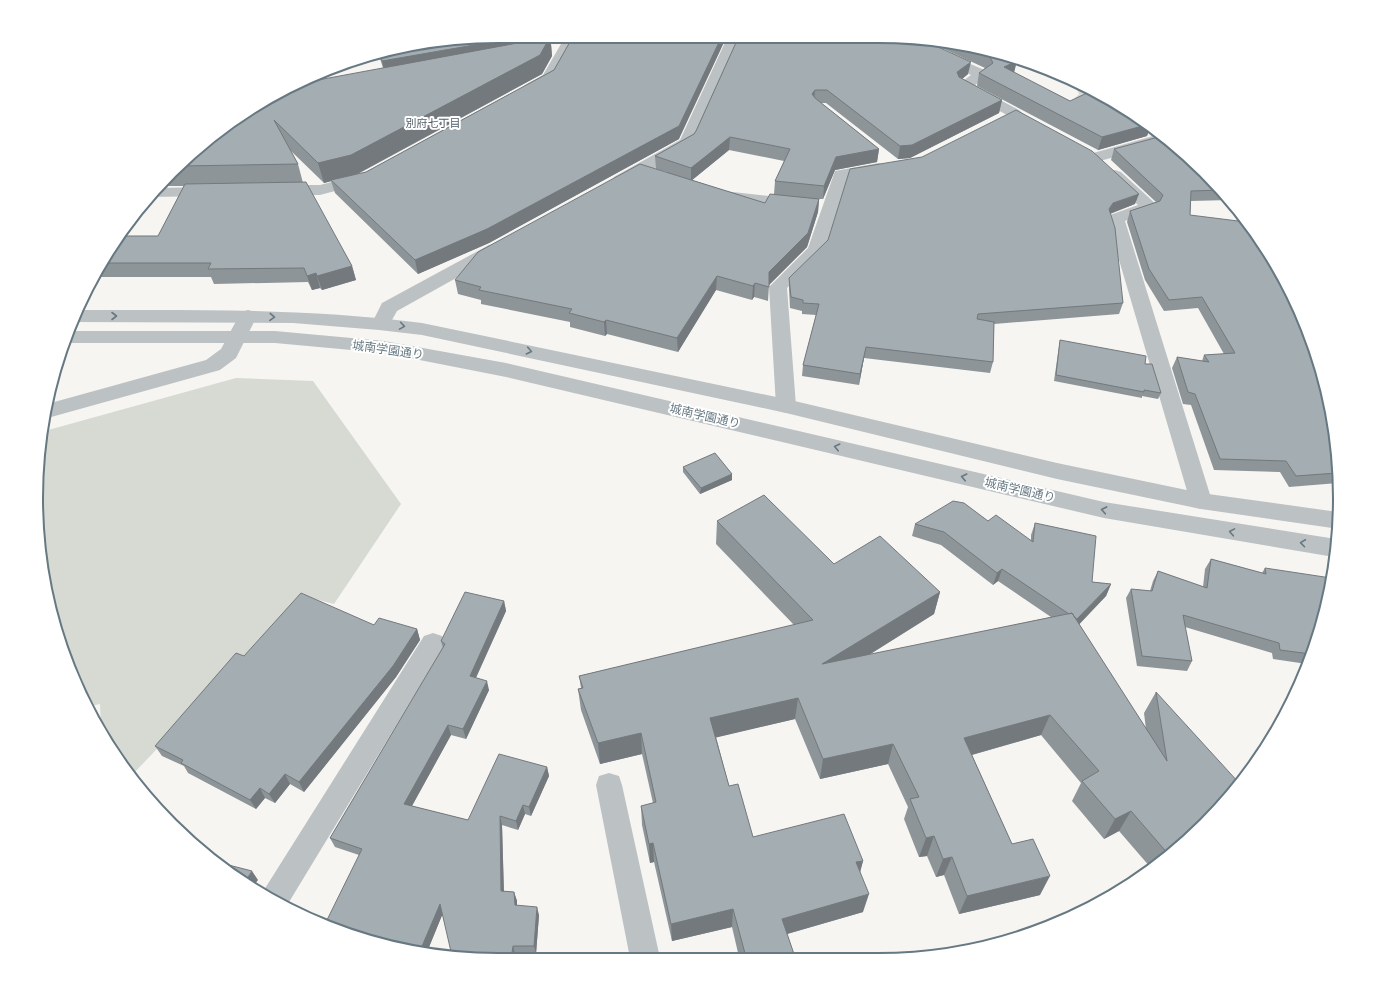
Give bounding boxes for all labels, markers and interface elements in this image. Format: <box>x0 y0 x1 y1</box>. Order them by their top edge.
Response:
district label: 別府七丁目 <box>406 117 461 129</box>
one-way arrow <box>111 312 117 320</box>
one-way arrow <box>269 313 275 321</box>
one-way arrow <box>399 321 405 330</box>
street label: 城南学園通り <box>351 338 425 362</box>
one-way arrow <box>526 347 533 355</box>
street label: 城南学園通り <box>668 401 742 431</box>
one-way arrow <box>834 443 840 451</box>
one-way arrow <box>961 473 967 481</box>
street label: 城南学園通り <box>983 475 1057 505</box>
one-way arrow <box>1101 506 1107 514</box>
one-way arrow <box>1229 528 1235 537</box>
one-way arrow <box>1300 539 1306 548</box>

